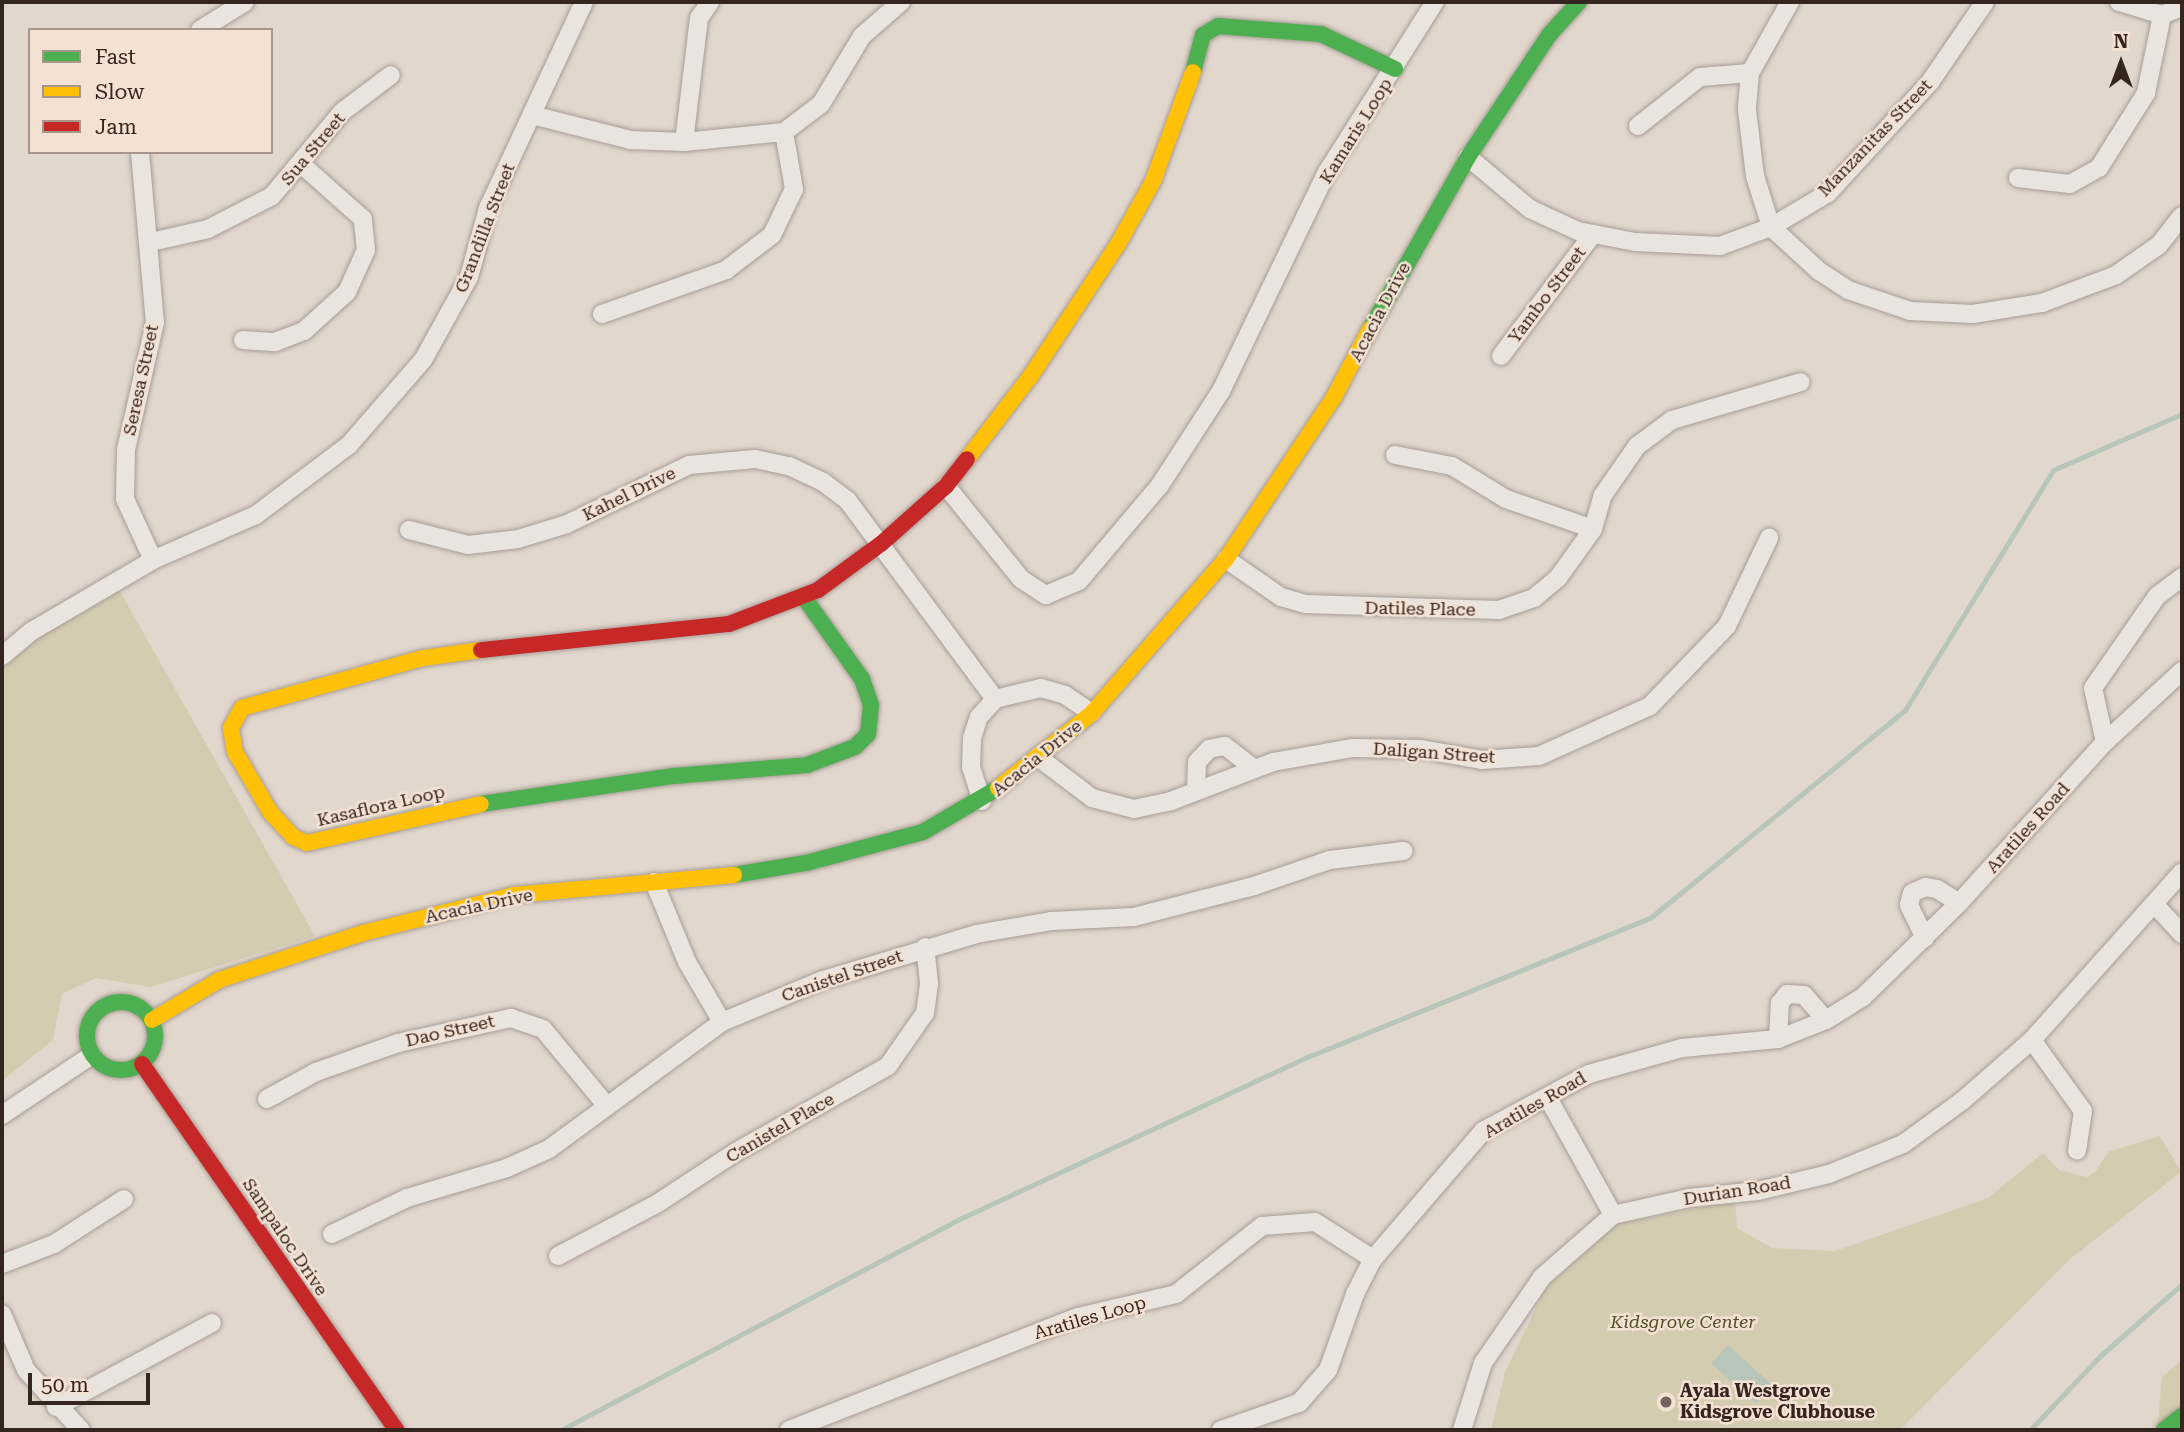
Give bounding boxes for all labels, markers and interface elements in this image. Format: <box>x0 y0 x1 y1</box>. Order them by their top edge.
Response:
legend <box>28 28 273 154</box>
north arrow <box>2086 28 2156 98</box>
text: N <box>2114 30 2128 53</box>
text: Fast <box>95 45 136 69</box>
street label: Kamaris Loop <box>1315 74 1397 188</box>
street label: Manzanitas Street <box>1813 75 1937 201</box>
text: Slow <box>95 80 144 104</box>
street label: Sua Street <box>276 108 350 190</box>
text: Jam <box>95 115 137 139</box>
street label: Grandilla Street <box>450 160 520 296</box>
street label: Yambo Street <box>1504 242 1590 348</box>
street label: Acacia Drive <box>1345 259 1415 365</box>
street label: Seresa Street <box>119 323 163 437</box>
street label: Kahel Drive <box>579 462 679 526</box>
street label: Datiles Place <box>1364 597 1476 621</box>
street label: Acacia Drive <box>988 715 1086 801</box>
street label: Daligan Street <box>1372 738 1496 768</box>
street label: Aratiles Road <box>1982 778 2074 878</box>
street label: Kasaflora Loop <box>315 781 447 831</box>
street label: Acacia Drive <box>423 884 535 928</box>
street label: Canistel Street <box>779 945 905 1007</box>
street label: Dao Street <box>403 1010 497 1052</box>
street label: Aratiles Road <box>1480 1067 1590 1143</box>
street label: Canistel Place <box>722 1088 838 1168</box>
street label: Durian Road <box>1682 1172 1792 1210</box>
street label: Sampaloc Drive <box>238 1174 332 1300</box>
street label: Aratiles Loop <box>1032 1292 1148 1344</box>
park label: Kidsgrove Center <box>1610 1311 1756 1333</box>
scale bar <box>32 1358 154 1402</box>
text: 50 m <box>41 1373 89 1397</box>
place label: Ayala Westgrove Kidsgrove Clubhouse <box>1680 1381 1875 1424</box>
marker: Ayala Westgrove Kidsgrove Clubhouse <box>1658 1394 1674 1410</box>

